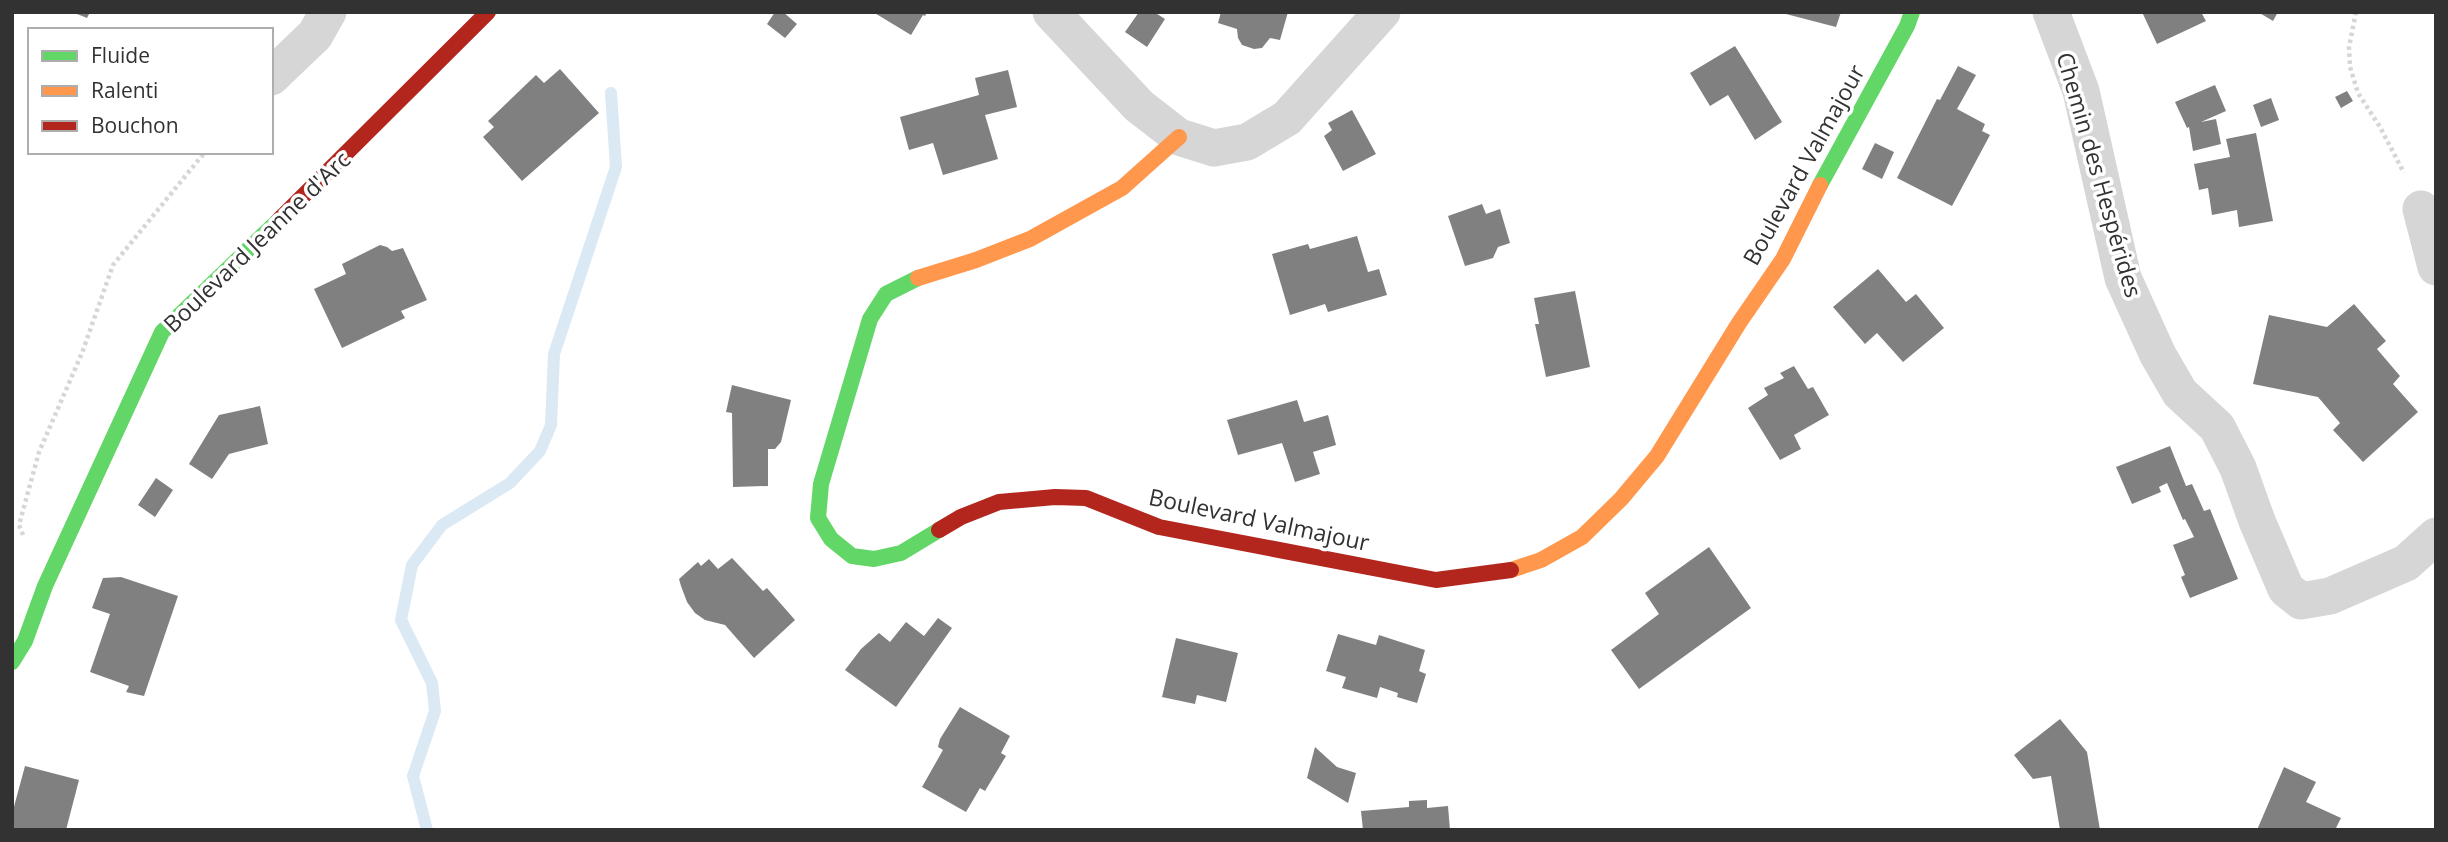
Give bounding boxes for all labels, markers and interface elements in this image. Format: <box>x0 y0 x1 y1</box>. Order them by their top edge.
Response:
legend <box>28 28 273 154</box>
text: Fluide <box>91 41 150 69</box>
street label: Chemin des Hespérides <box>2050 48 2150 301</box>
street label: Boulevard Valmajour <box>1735 58 1872 271</box>
text: Ralenti <box>91 76 158 104</box>
text: Bouchon <box>91 111 179 139</box>
street label: Boulevard Jeanne d'Arc <box>156 144 357 339</box>
street label: Boulevard Valmajour <box>1146 480 1373 558</box>

